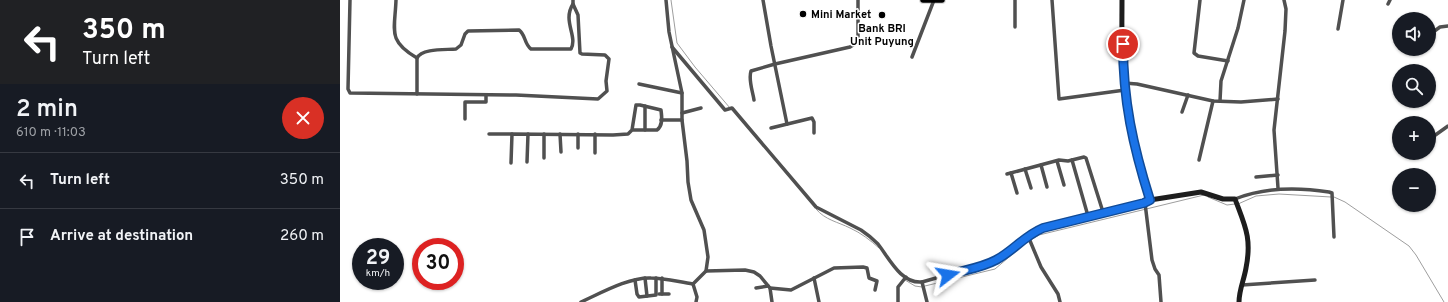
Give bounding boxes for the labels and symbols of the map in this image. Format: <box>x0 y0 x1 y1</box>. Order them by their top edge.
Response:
place label: Mini Market <box>811 8 871 22</box>
marker: Mini Market <box>798 9 808 19</box>
marker: Bank BRI Unit Puyung <box>877 10 887 20</box>
place label: Bank BRI Unit Puyung <box>850 22 914 49</box>
pin <box>1106 27 1140 61</box>
speed limit sign: 30 <box>412 238 464 290</box>
position arrow <box>927 254 969 296</box>

